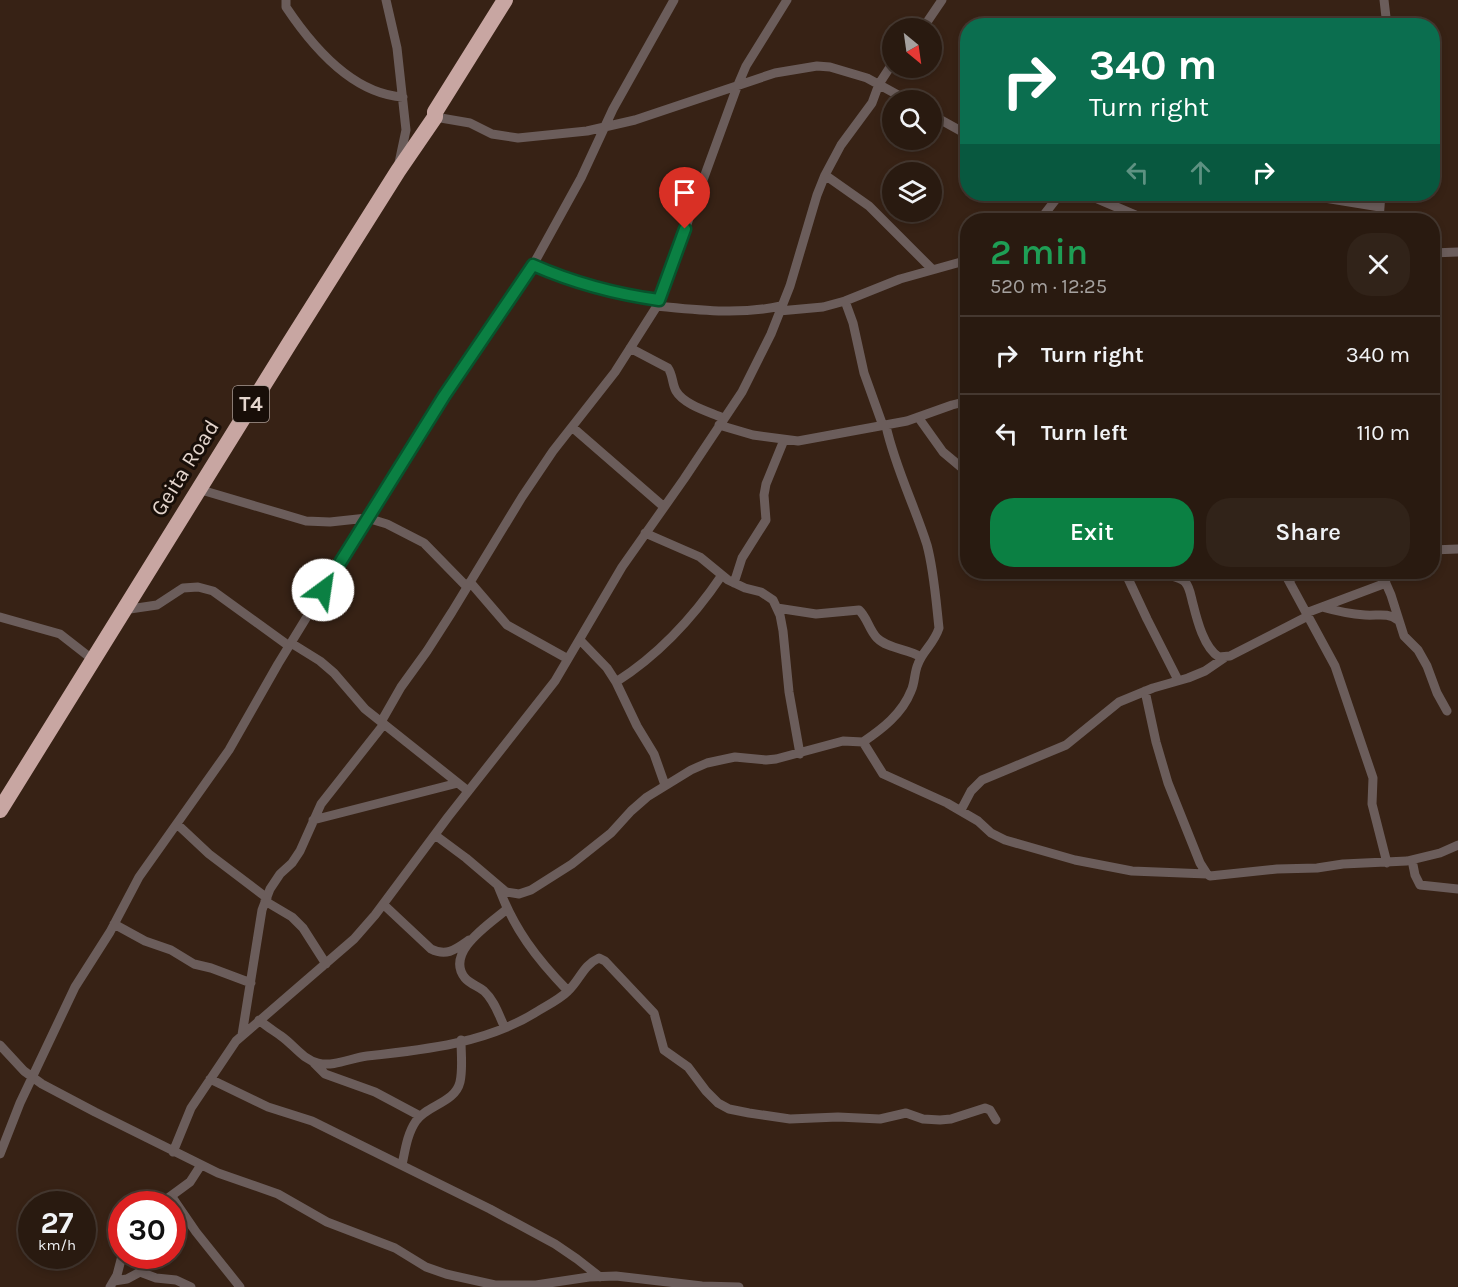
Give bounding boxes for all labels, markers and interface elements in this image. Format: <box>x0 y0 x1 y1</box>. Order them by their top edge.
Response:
north arrow <box>882 18 942 78</box>
map controls <box>882 18 942 222</box>
text: 340 m <box>1089 40 1217 90</box>
icon: right <box>990 42 1068 120</box>
button: search <box>882 90 942 150</box>
text: Turn right <box>1089 91 1209 123</box>
icon: left <box>1121 156 1154 189</box>
icon: ahead <box>1184 156 1217 189</box>
icon: right <box>1247 156 1280 189</box>
button: layers <box>882 162 942 222</box>
pin <box>659 167 710 229</box>
icon: arrive <box>668 176 701 209</box>
text: 2 min <box>990 231 1088 273</box>
button: close <box>1347 233 1410 296</box>
text: 520 m · 12:25 <box>990 275 1107 298</box>
icon: right <box>990 339 1023 372</box>
text: Turn right <box>1041 342 1144 368</box>
text: 340 m <box>1346 342 1410 368</box>
road number: T4 <box>233 386 269 422</box>
street label: Geita Road <box>145 415 225 521</box>
icon: left <box>990 417 1023 450</box>
text: Turn left <box>1041 420 1128 446</box>
text: 110 m <box>1357 420 1410 446</box>
button: Exit <box>990 498 1194 567</box>
button: Share <box>1206 498 1410 567</box>
position arrow <box>291 558 355 622</box>
speed limit sign: 30 <box>108 1191 186 1269</box>
text: 27 <box>40 1205 74 1241</box>
text: km/h <box>38 1236 76 1254</box>

